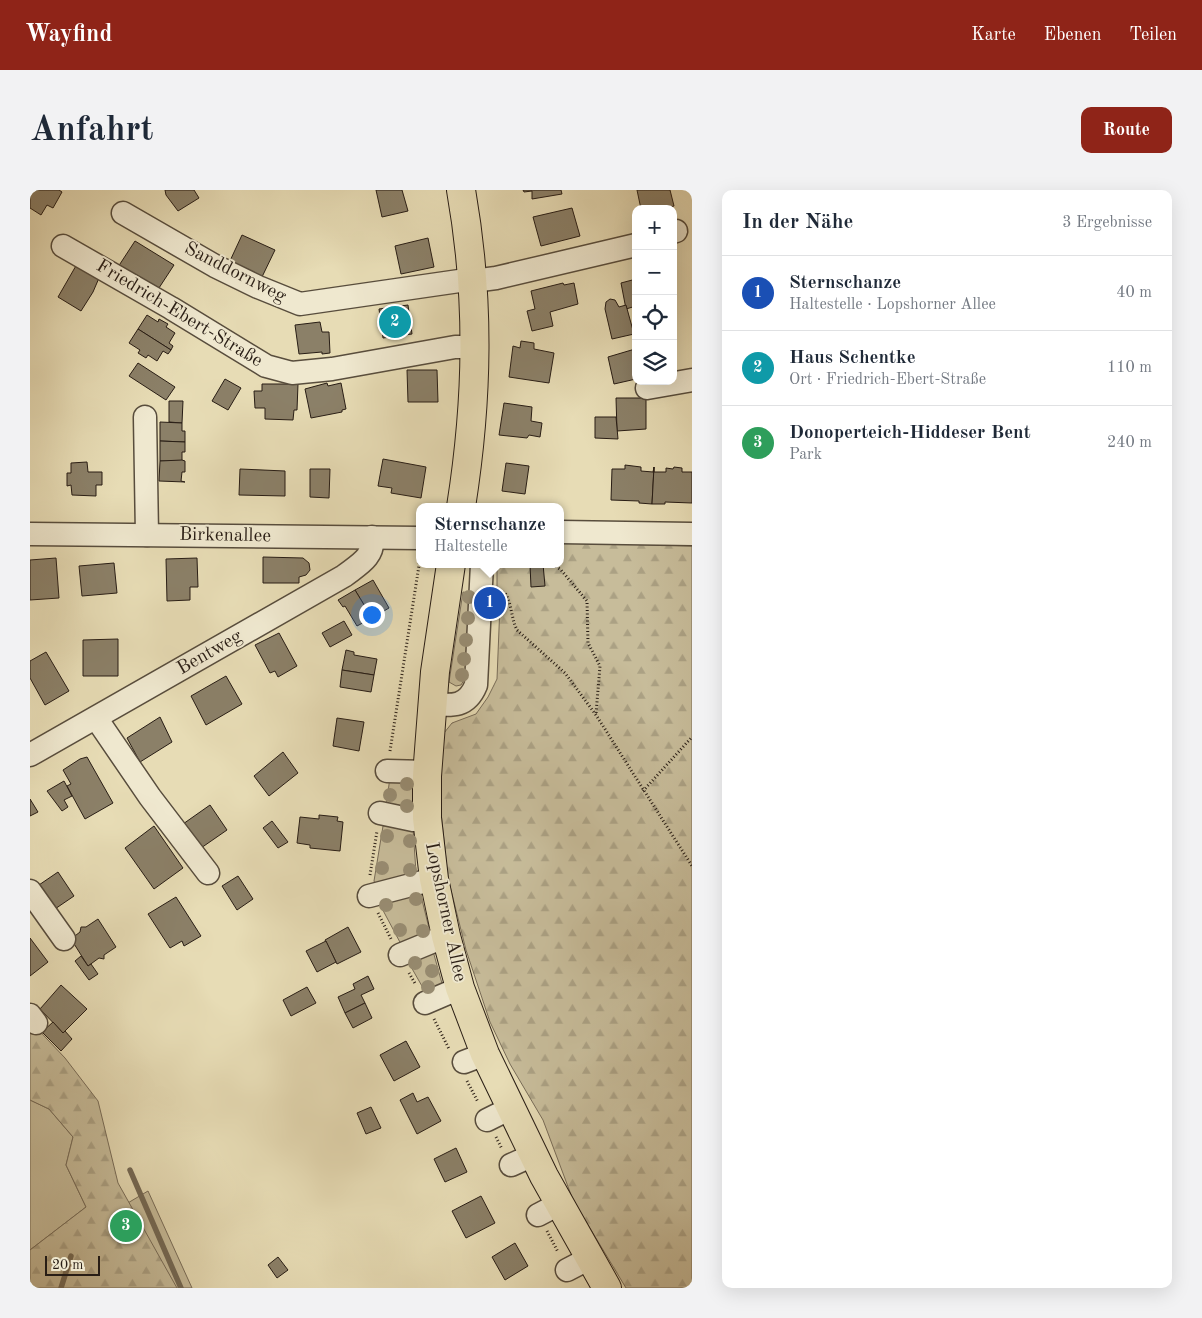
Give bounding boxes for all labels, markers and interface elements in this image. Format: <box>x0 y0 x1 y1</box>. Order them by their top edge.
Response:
text: Wayfind <box>25 23 112 47</box>
text: Karte <box>971 26 1016 44</box>
text: Ebenen <box>1044 26 1101 44</box>
text: Teilen <box>1129 26 1177 44</box>
button: Route <box>1081 107 1172 153</box>
text: Anfahrt <box>30 113 153 148</box>
map controls <box>632 205 677 385</box>
button: + <box>632 205 677 250</box>
text: In der Nähe <box>742 212 853 233</box>
text: 3 Ergebnisse <box>1062 215 1152 231</box>
street label: Sanddornweg <box>181 239 290 307</box>
button: − <box>632 250 677 295</box>
street label: Friedrich-Ebert-Straße <box>93 257 265 371</box>
text: Sternschanze <box>789 274 901 293</box>
text: 1 <box>753 285 763 301</box>
text: 40 m <box>1116 285 1152 301</box>
button: locate <box>632 295 677 340</box>
text: Haltestelle · Lopshorner Allee <box>789 297 996 313</box>
pin: 2 <box>379 303 411 341</box>
button: layers <box>632 340 677 385</box>
text: Haus Schentke <box>789 349 916 368</box>
text: 2 <box>753 360 763 376</box>
text: 110 m <box>1107 360 1152 376</box>
text: Ort · Friedrich-Ebert-Straße <box>789 372 986 388</box>
text: Donoperteich-Hiddeser Bent <box>789 424 1031 443</box>
text: 3 <box>753 435 763 451</box>
text: 240 m <box>1107 435 1152 451</box>
text: Park <box>789 447 822 463</box>
popup <box>416 503 564 568</box>
text: Sternschanze <box>434 516 546 535</box>
street label: Birkenallee <box>179 526 271 546</box>
text: Haltestelle <box>434 539 508 555</box>
pin: 1 <box>474 584 506 622</box>
your location <box>359 602 385 628</box>
street label: Bentweg <box>174 627 246 679</box>
street label: Lopshorner Allee <box>421 840 469 984</box>
pin: 3 <box>110 1207 142 1245</box>
scale bar <box>45 1253 100 1276</box>
text: 20 m <box>52 1258 83 1272</box>

